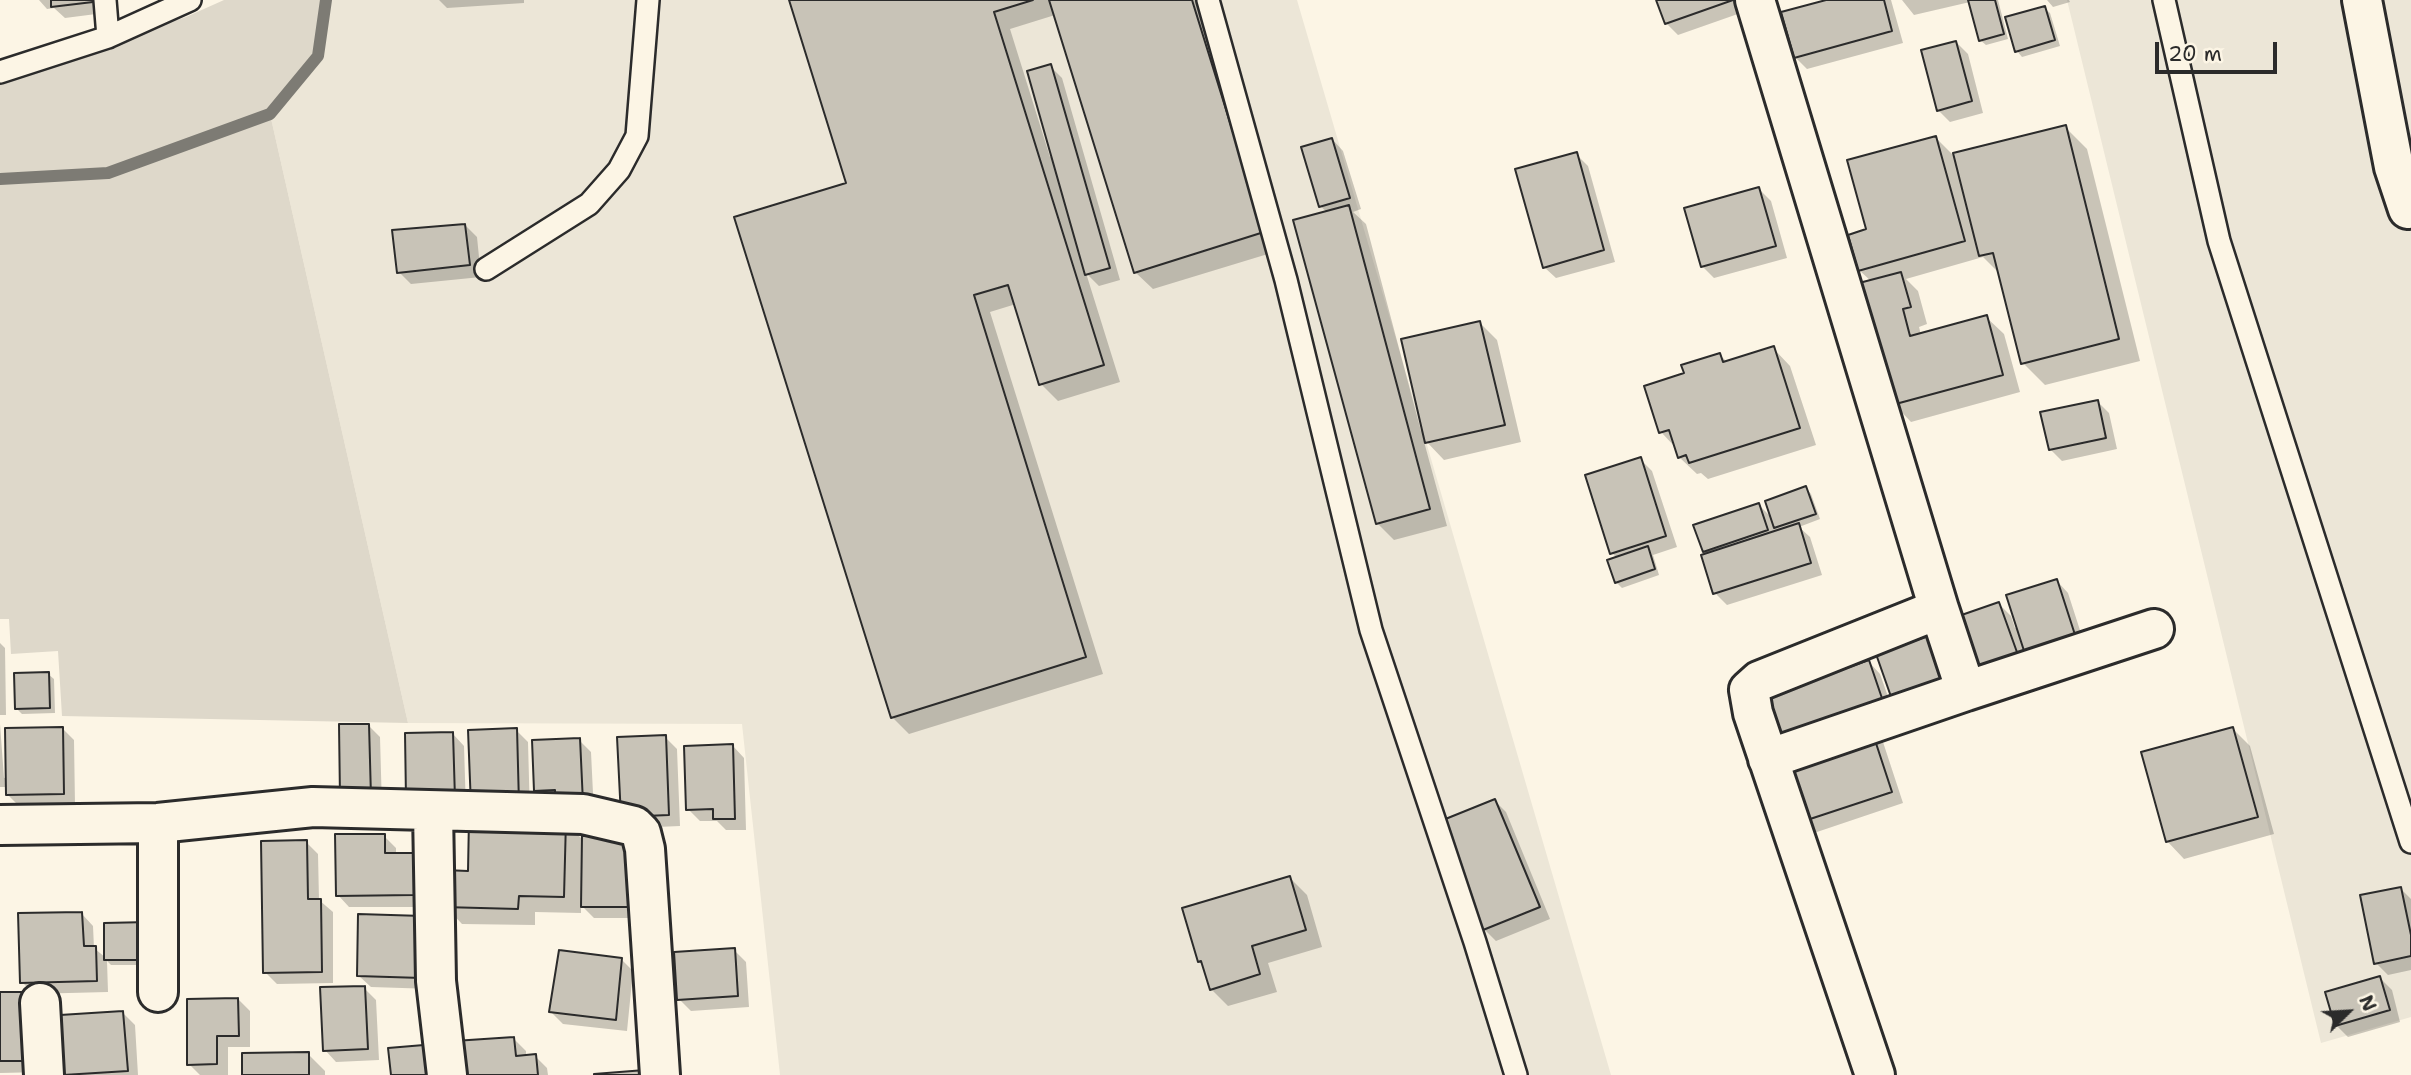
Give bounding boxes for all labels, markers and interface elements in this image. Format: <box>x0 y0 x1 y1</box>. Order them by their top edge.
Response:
scale bar <box>2159 28 2282 72</box>
text: 20 m <box>2168 40 2222 68</box>
north arrow <box>2313 977 2383 1047</box>
text: N <box>2353 991 2382 1015</box>

